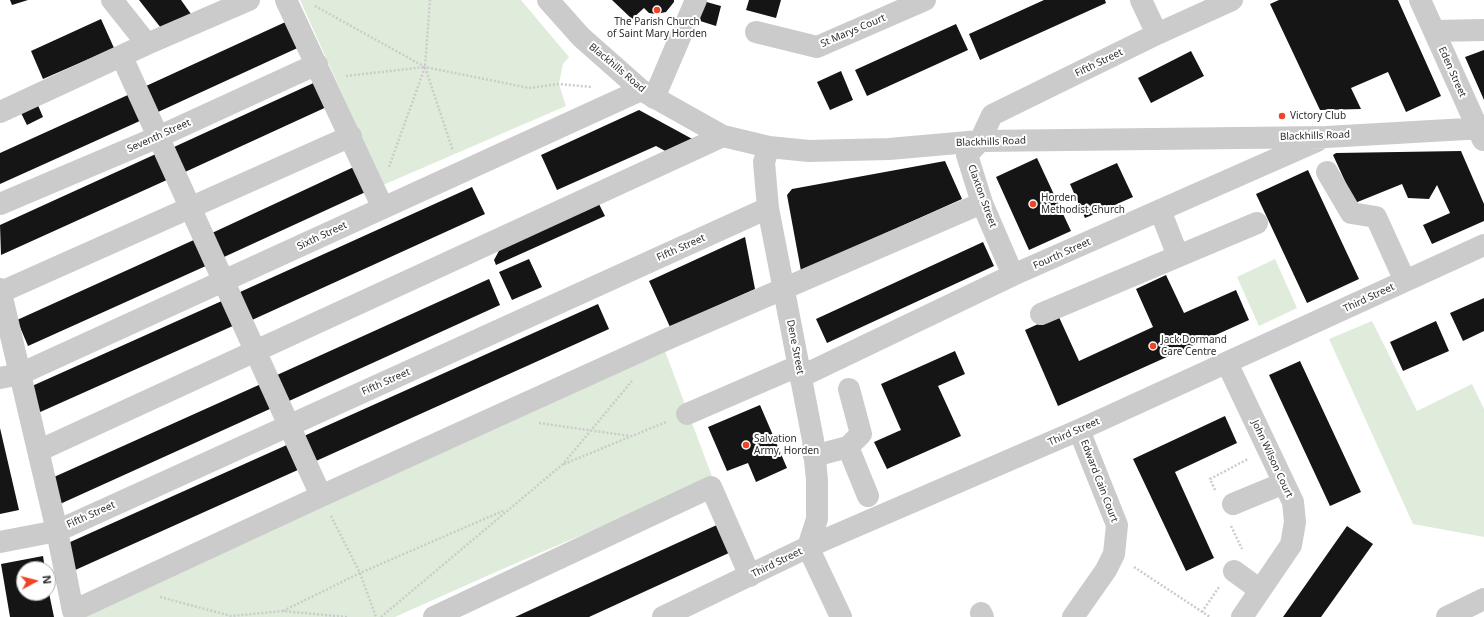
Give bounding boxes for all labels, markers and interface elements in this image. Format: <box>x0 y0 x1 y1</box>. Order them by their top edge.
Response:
marker: The Parish Church of Saint Mary Horden <box>652 5 662 15</box>
street label: St Marys Court <box>819 12 887 50</box>
place label: The Parish Church of Saint Mary Horden <box>607 16 707 40</box>
street label: Blackhills Road <box>586 41 648 95</box>
street label: Eden Street <box>1436 45 1468 99</box>
street label: Fifth Street <box>1073 46 1125 80</box>
place label: Victory Club <box>1290 110 1346 122</box>
marker: Victory Club <box>1277 111 1287 121</box>
street label: Seventh Street <box>125 117 193 155</box>
street label: Blackhills Road <box>1280 129 1350 143</box>
street label: Blackhills Road <box>956 135 1026 149</box>
street label: Claxton Street <box>965 163 999 229</box>
place label: Horden Methodist Church <box>1041 192 1125 216</box>
marker: Horden Methodist Church <box>1028 199 1038 209</box>
street label: Sixth Street <box>295 219 349 253</box>
street label: Fifth Street <box>655 232 707 264</box>
street label: Fourth Street <box>1031 236 1093 272</box>
street label: Third Street <box>1342 281 1396 315</box>
street label: Dene Street <box>784 319 806 375</box>
place label: Jack Dormand Care Centre <box>1161 334 1227 358</box>
marker: Jack Dormand Care Centre <box>1148 341 1158 351</box>
street label: Fifth Street <box>360 366 412 398</box>
street label: Third Street <box>1046 415 1102 449</box>
street label: John Wilson Court <box>1249 418 1295 500</box>
place label: Salvation Army, Horden <box>754 433 819 456</box>
street label: Edward Cain Court <box>1078 438 1120 524</box>
marker: Salvation Army, Horden <box>741 440 751 450</box>
street label: Fifth Street <box>65 499 117 531</box>
street label: Third Street <box>750 546 804 580</box>
north arrow <box>16 561 56 601</box>
text: N <box>39 574 55 585</box>

